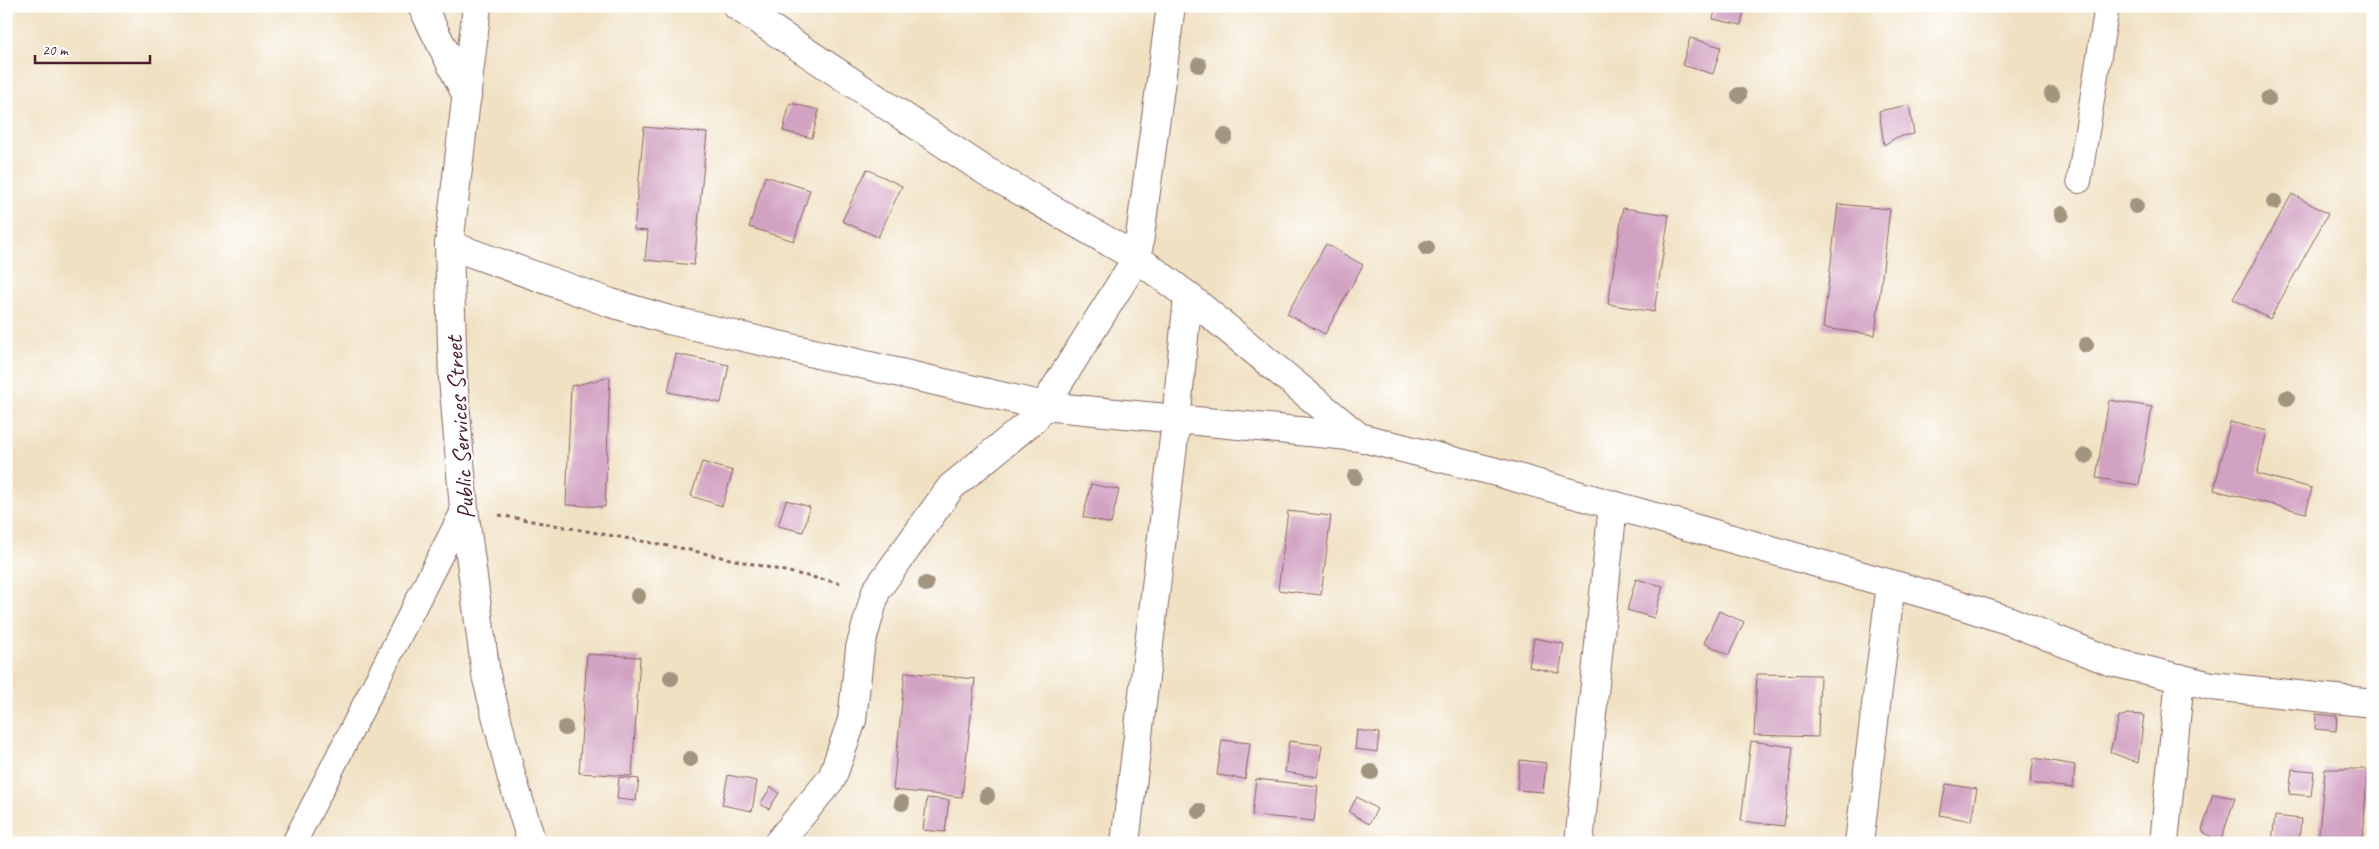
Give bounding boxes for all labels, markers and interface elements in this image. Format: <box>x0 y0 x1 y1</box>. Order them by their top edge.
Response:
scale bar <box>35 32 150 64</box>
text: 20 m <box>42 41 69 60</box>
street label: Public Services Street <box>437 333 482 520</box>

